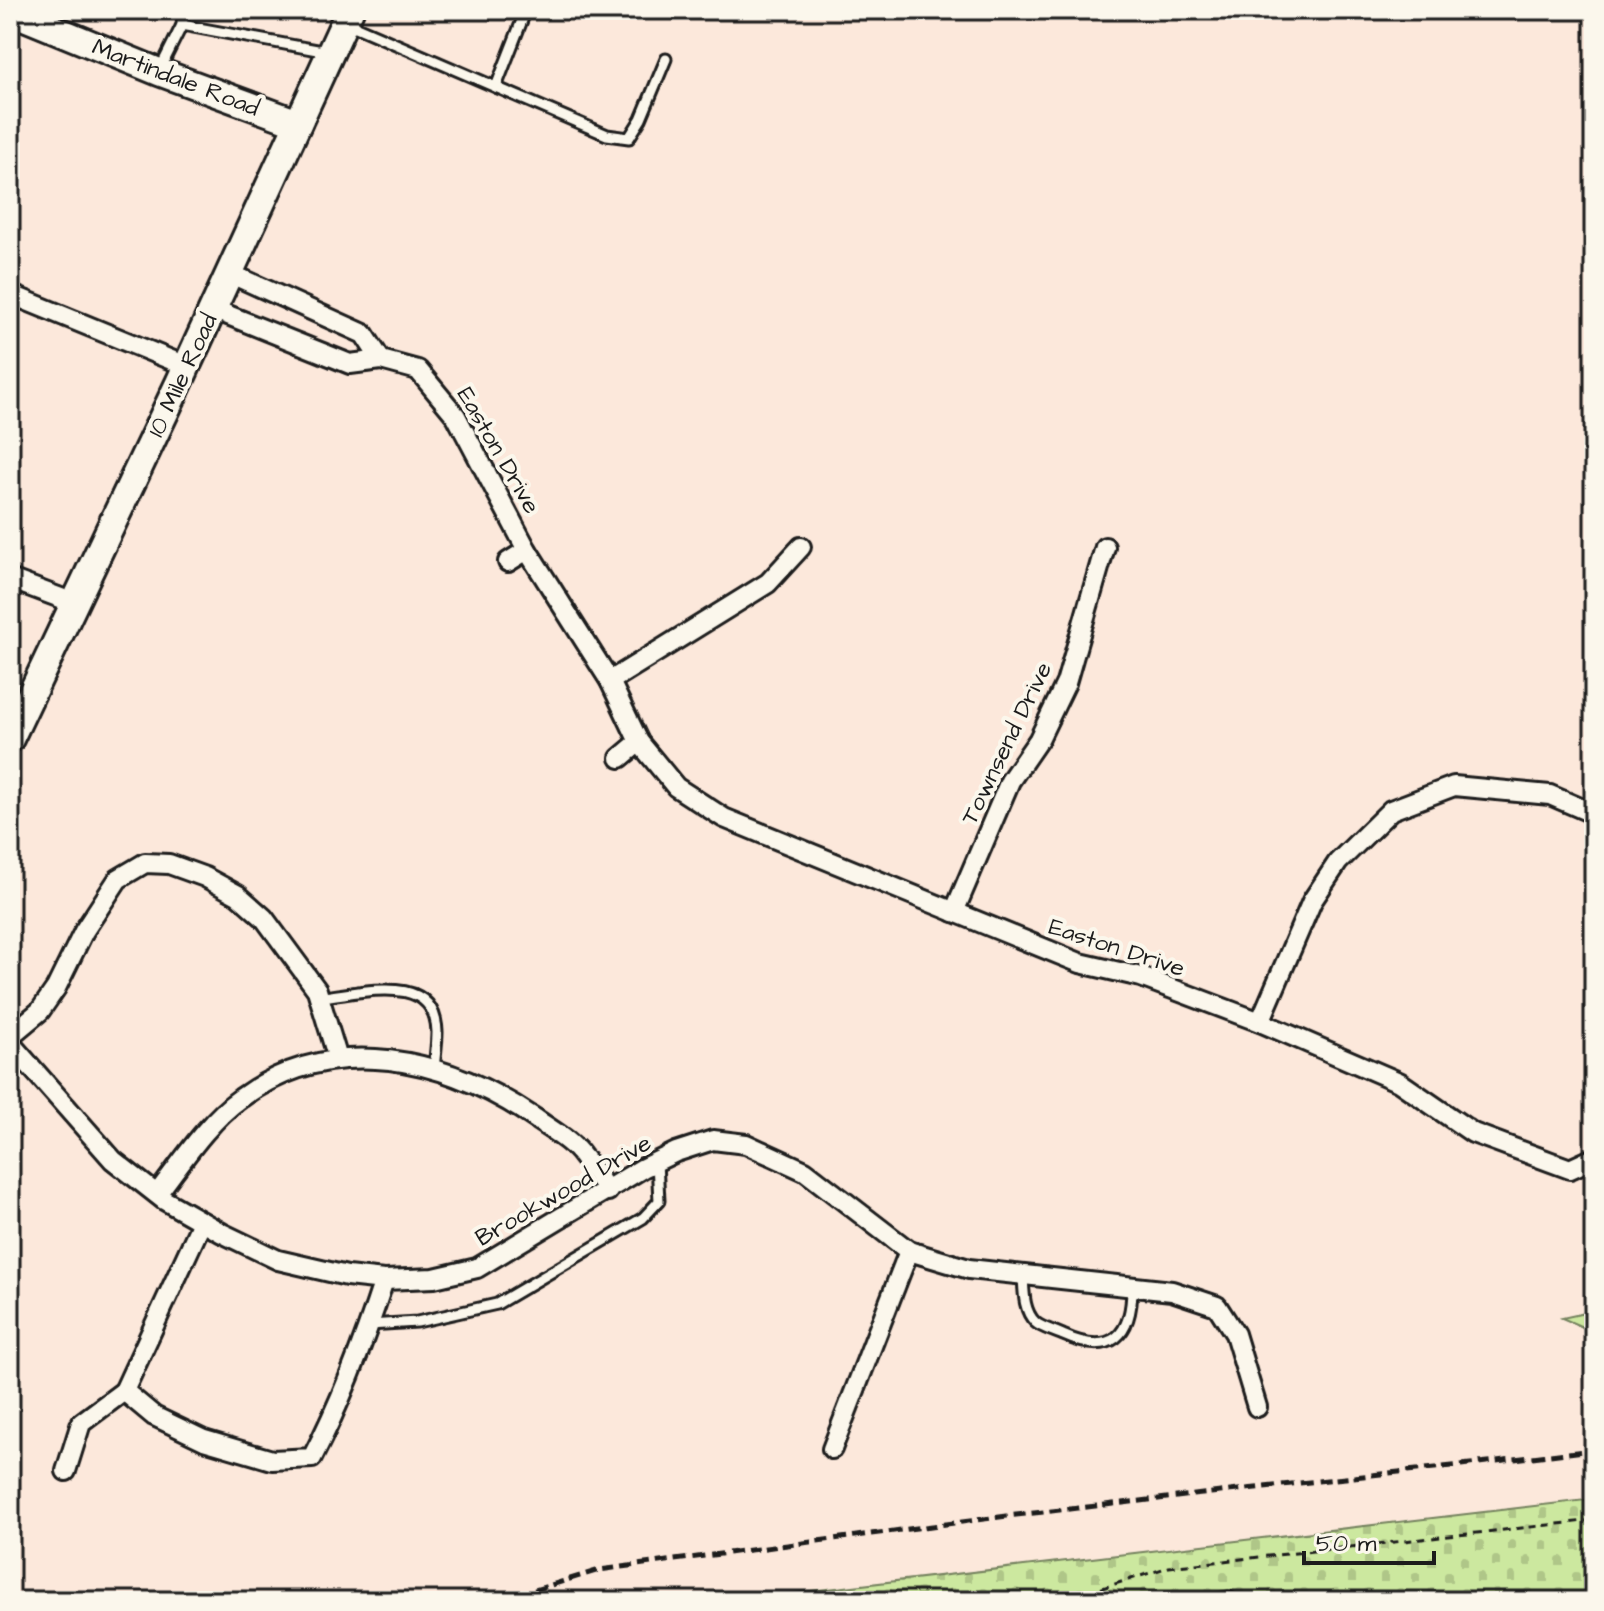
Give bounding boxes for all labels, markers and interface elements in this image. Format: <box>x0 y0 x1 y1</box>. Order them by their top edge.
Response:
street label: Martindale Road <box>87 30 264 125</box>
street label: 10 Mile Road <box>139 308 226 443</box>
street label: Easton Drive <box>448 381 548 520</box>
street label: Townsend Drive <box>953 657 1061 830</box>
street label: Easton Drive <box>1044 910 1189 986</box>
street label: Brookwood Drive <box>469 1127 658 1255</box>
scale bar <box>1304 1515 1434 1565</box>
text: 50 m <box>1316 1527 1377 1561</box>

